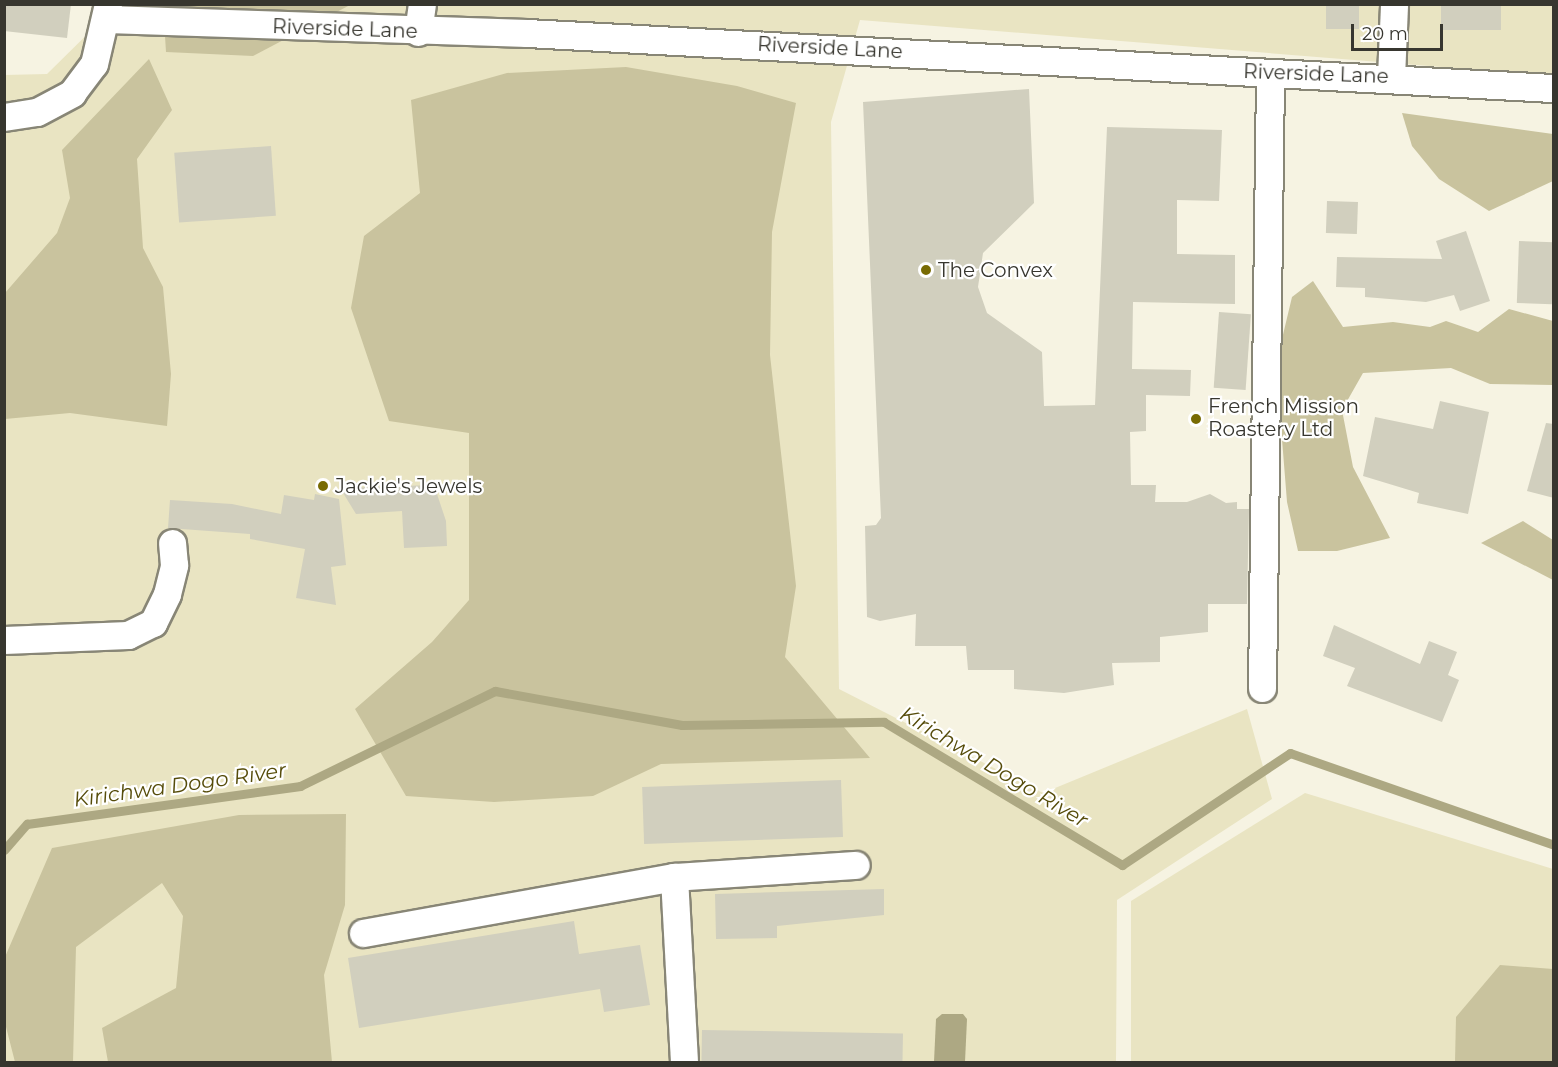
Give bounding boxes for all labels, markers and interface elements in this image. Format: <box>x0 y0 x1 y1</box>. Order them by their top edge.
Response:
scale bar <box>1354 12 1446 50</box>
street label: Riverside Lane <box>272 14 418 44</box>
text: 20 m <box>1362 23 1408 45</box>
street label: Riverside Lane <box>757 32 903 64</box>
street label: Riverside Lane <box>1243 59 1389 89</box>
place label: The Convex <box>938 258 1053 282</box>
marker: The Convex <box>919 263 933 277</box>
place label: French Mission Roastery Ltd <box>1208 395 1359 442</box>
marker: French Mission Roastery Ltd <box>1189 412 1203 426</box>
place label: Jackie's Jewels <box>335 474 482 498</box>
marker: Jackie's Jewels <box>316 479 330 493</box>
water label: Kirichwa Dogo River <box>896 701 1092 833</box>
water label: Kirichwa Dogo River <box>72 758 288 812</box>

